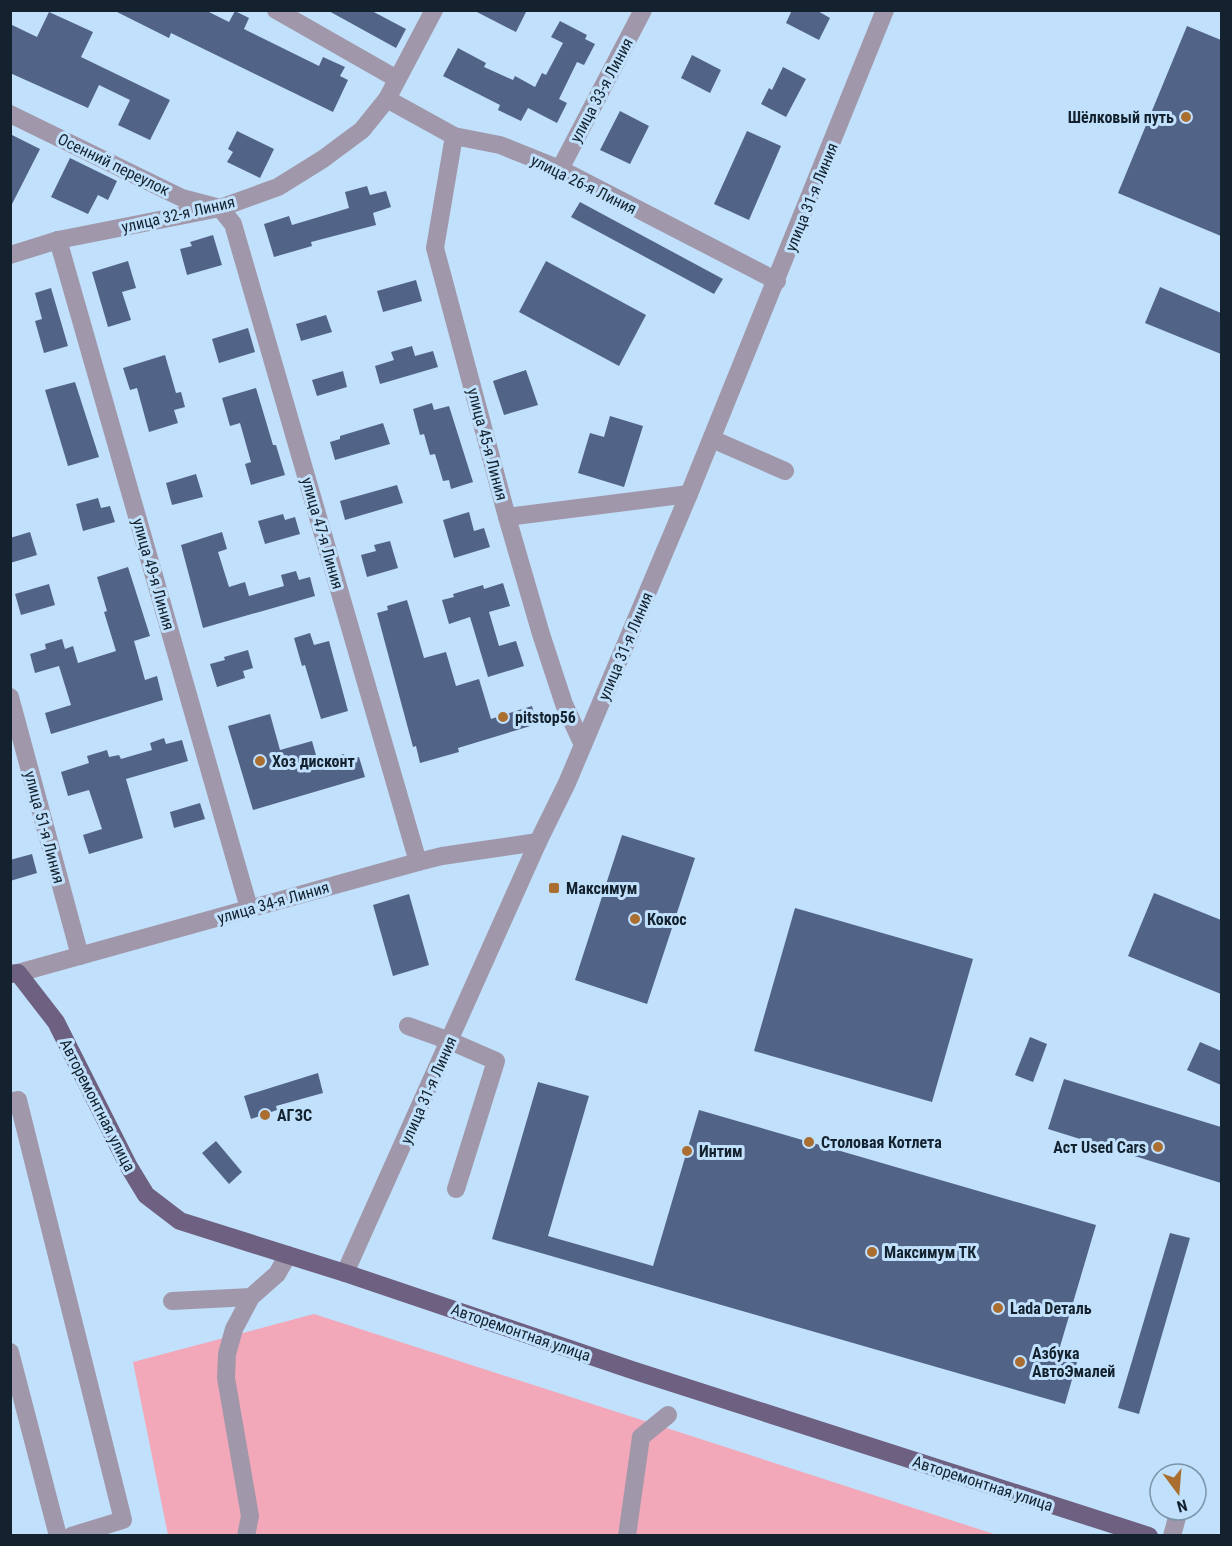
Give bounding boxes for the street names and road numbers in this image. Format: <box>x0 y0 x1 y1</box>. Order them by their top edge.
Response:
street label: улица 33-я Линия <box>566 35 637 146</box>
street label: Осенний переулок <box>55 129 173 200</box>
street label: улица 31-я Линия <box>781 140 842 254</box>
street label: улица 26-я Линия <box>528 151 640 218</box>
street label: улица 32-я Линия <box>120 192 237 237</box>
street label: улица 45-я Линия <box>463 386 512 502</box>
street label: улица 47-я Линия <box>297 475 348 591</box>
street label: улица 49-я Линия <box>128 516 179 632</box>
street label: улица 31-я Линия <box>594 589 657 703</box>
street label: улица 51-я Линия <box>20 769 69 885</box>
street label: улица 34-я Линия <box>215 877 331 928</box>
street label: улица 31-я Линия <box>396 1034 461 1147</box>
street label: Авторемонтная улица <box>56 1036 139 1175</box>
street label: Авторемонтная улица <box>449 1300 593 1365</box>
street label: Авторемонтная улица <box>910 1452 1055 1515</box>

